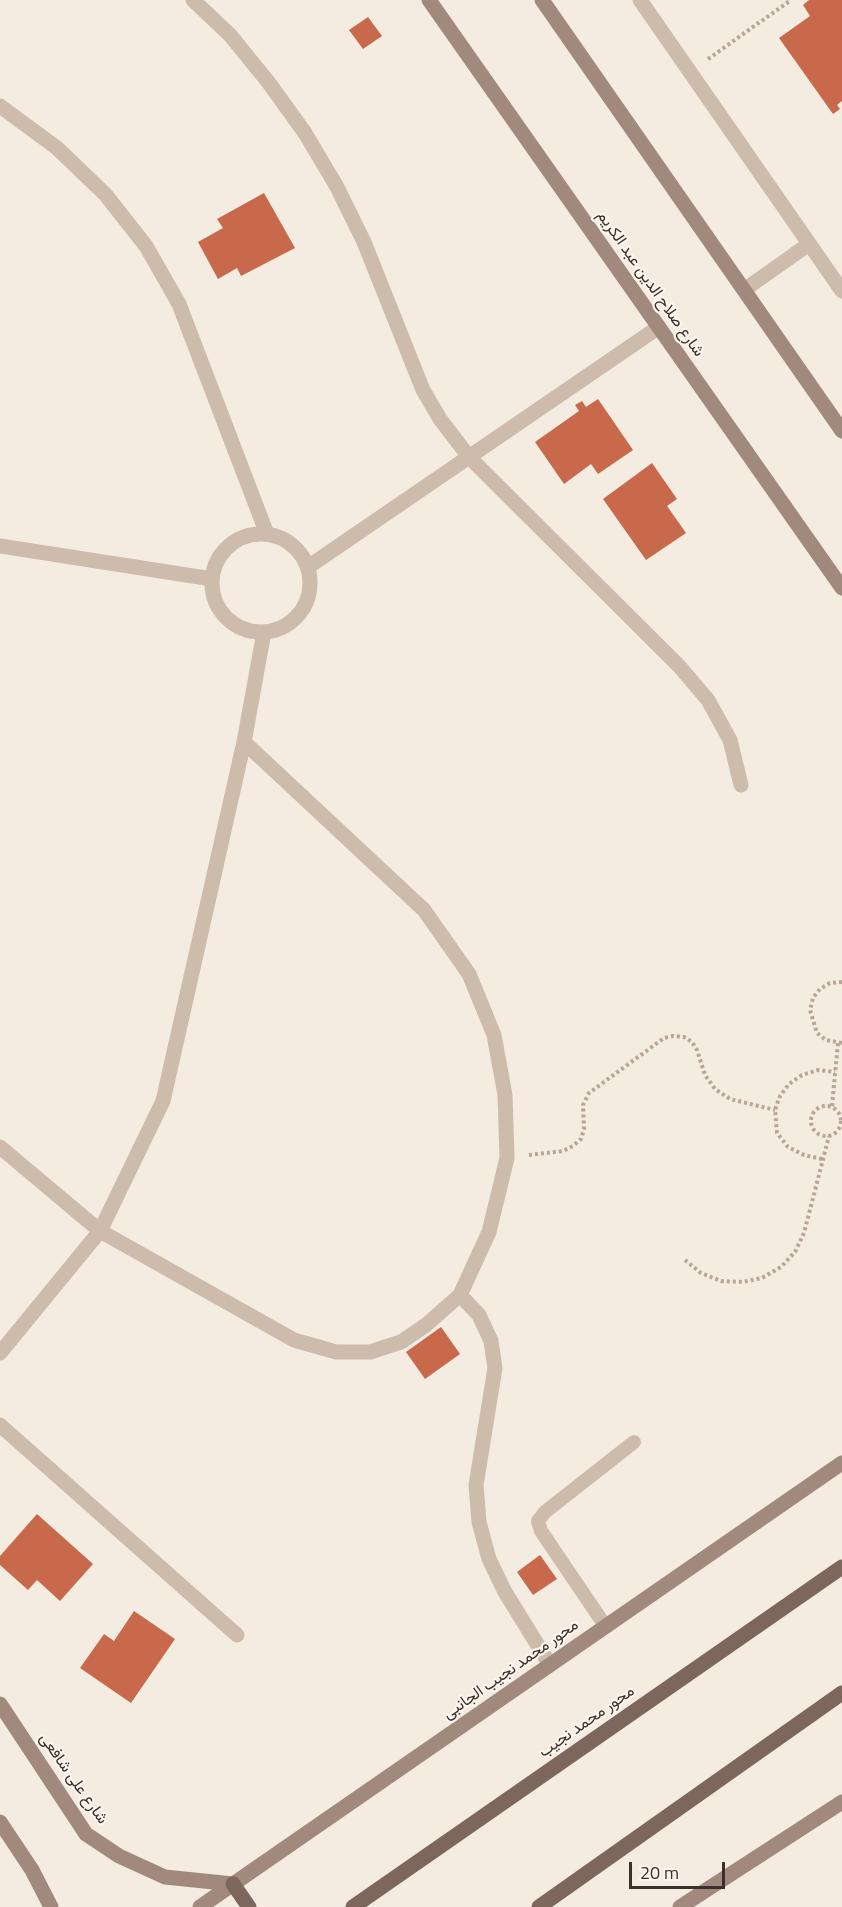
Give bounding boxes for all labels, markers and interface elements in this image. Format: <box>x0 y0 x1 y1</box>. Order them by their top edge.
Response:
street label: شارع صلاح الدين عبد الكريم <box>592 207 708 361</box>
street label: محور محمد نجيب الجانبى <box>439 1616 583 1724</box>
street label: محور محمد نجيب <box>535 1682 639 1762</box>
street label: شارع على شافعى <box>35 1730 111 1828</box>
scale bar <box>632 1850 728 1888</box>
text: 20 m <box>640 1859 679 1886</box>

